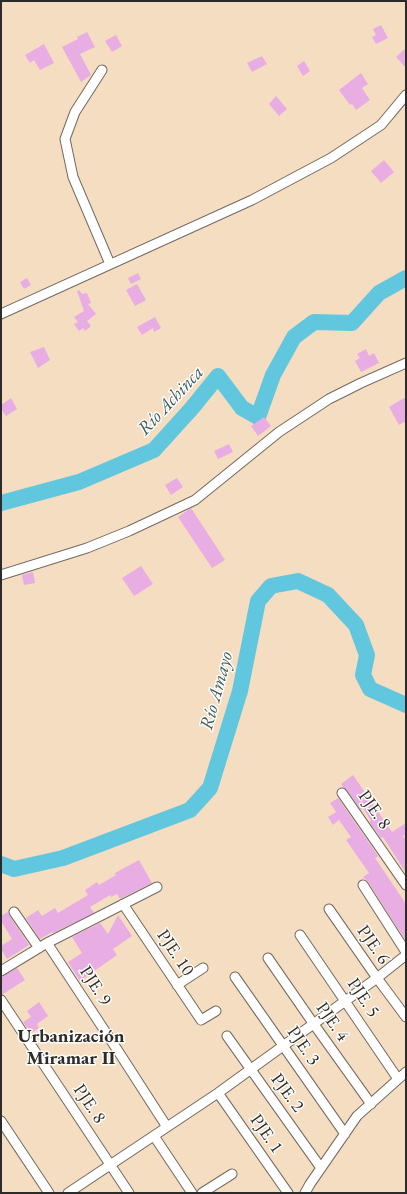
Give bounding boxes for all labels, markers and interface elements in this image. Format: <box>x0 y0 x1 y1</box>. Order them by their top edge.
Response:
water label: Río Achinca <box>133 362 209 440</box>
water label: Río Amayo <box>196 649 238 733</box>
street label: PJE. 8 <box>353 786 395 834</box>
street label: PJE. 6 <box>352 921 394 969</box>
street label: PJE. 10 <box>152 926 198 980</box>
street label: PJE. 9 <box>74 962 116 1010</box>
street label: PJE. 5 <box>342 974 384 1022</box>
street label: PJE. 4 <box>311 998 353 1046</box>
street label: PJE. 3 <box>282 1022 324 1070</box>
district label: Urbanización Miramar II <box>17 1026 125 1070</box>
street label: PJE. 2 <box>266 1069 308 1117</box>
street label: PJE. 8 <box>68 1080 110 1128</box>
street label: PJE. 1 <box>245 1110 287 1158</box>

